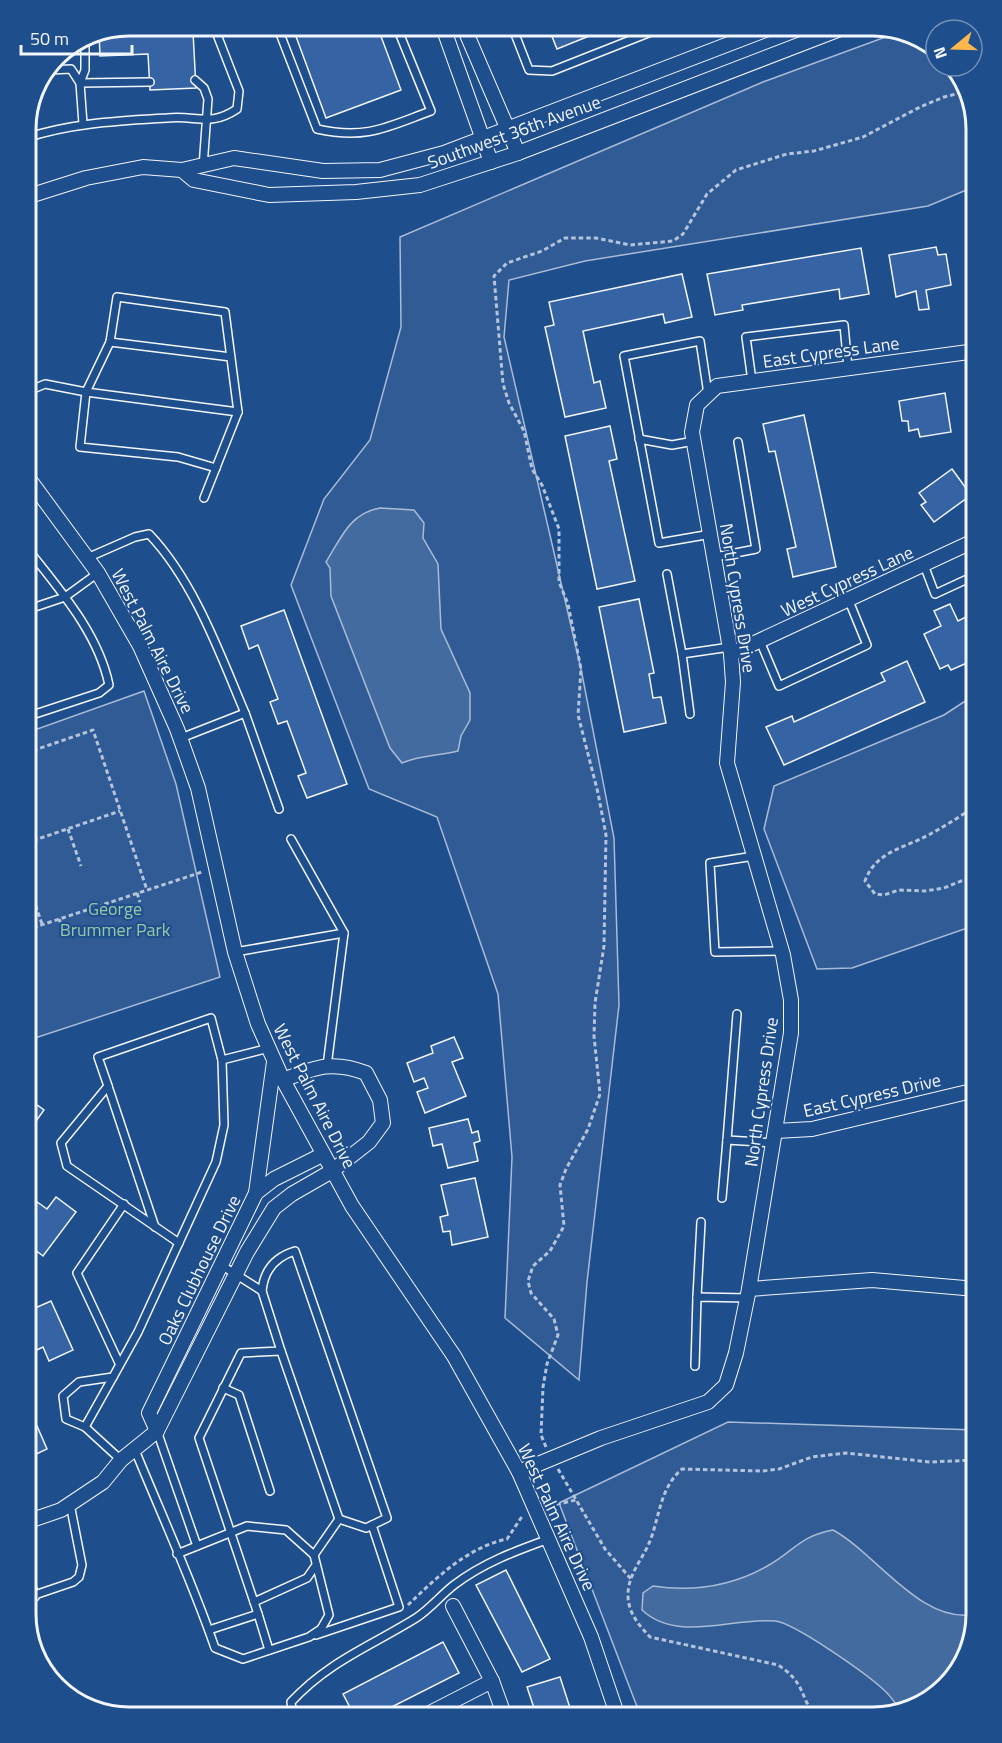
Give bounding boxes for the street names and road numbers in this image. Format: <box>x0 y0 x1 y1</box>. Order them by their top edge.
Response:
street label: Southwest 36th Avenue <box>424 88 604 176</box>
street label: East Cypress Lane <box>761 329 901 375</box>
street label: North Cypress Drive <box>713 521 763 675</box>
street label: West Cypress Lane <box>776 538 918 624</box>
street label: West Palm Aire Drive <box>105 564 201 718</box>
street label: North Cypress Drive <box>737 1016 785 1168</box>
street label: West Palm Aire Drive <box>267 1019 363 1173</box>
street label: East Cypress Drive <box>800 1066 944 1124</box>
street label: Oaks Clubhouse Drive <box>151 1190 247 1350</box>
street label: West Palm Aire Drive <box>511 1439 603 1595</box>

